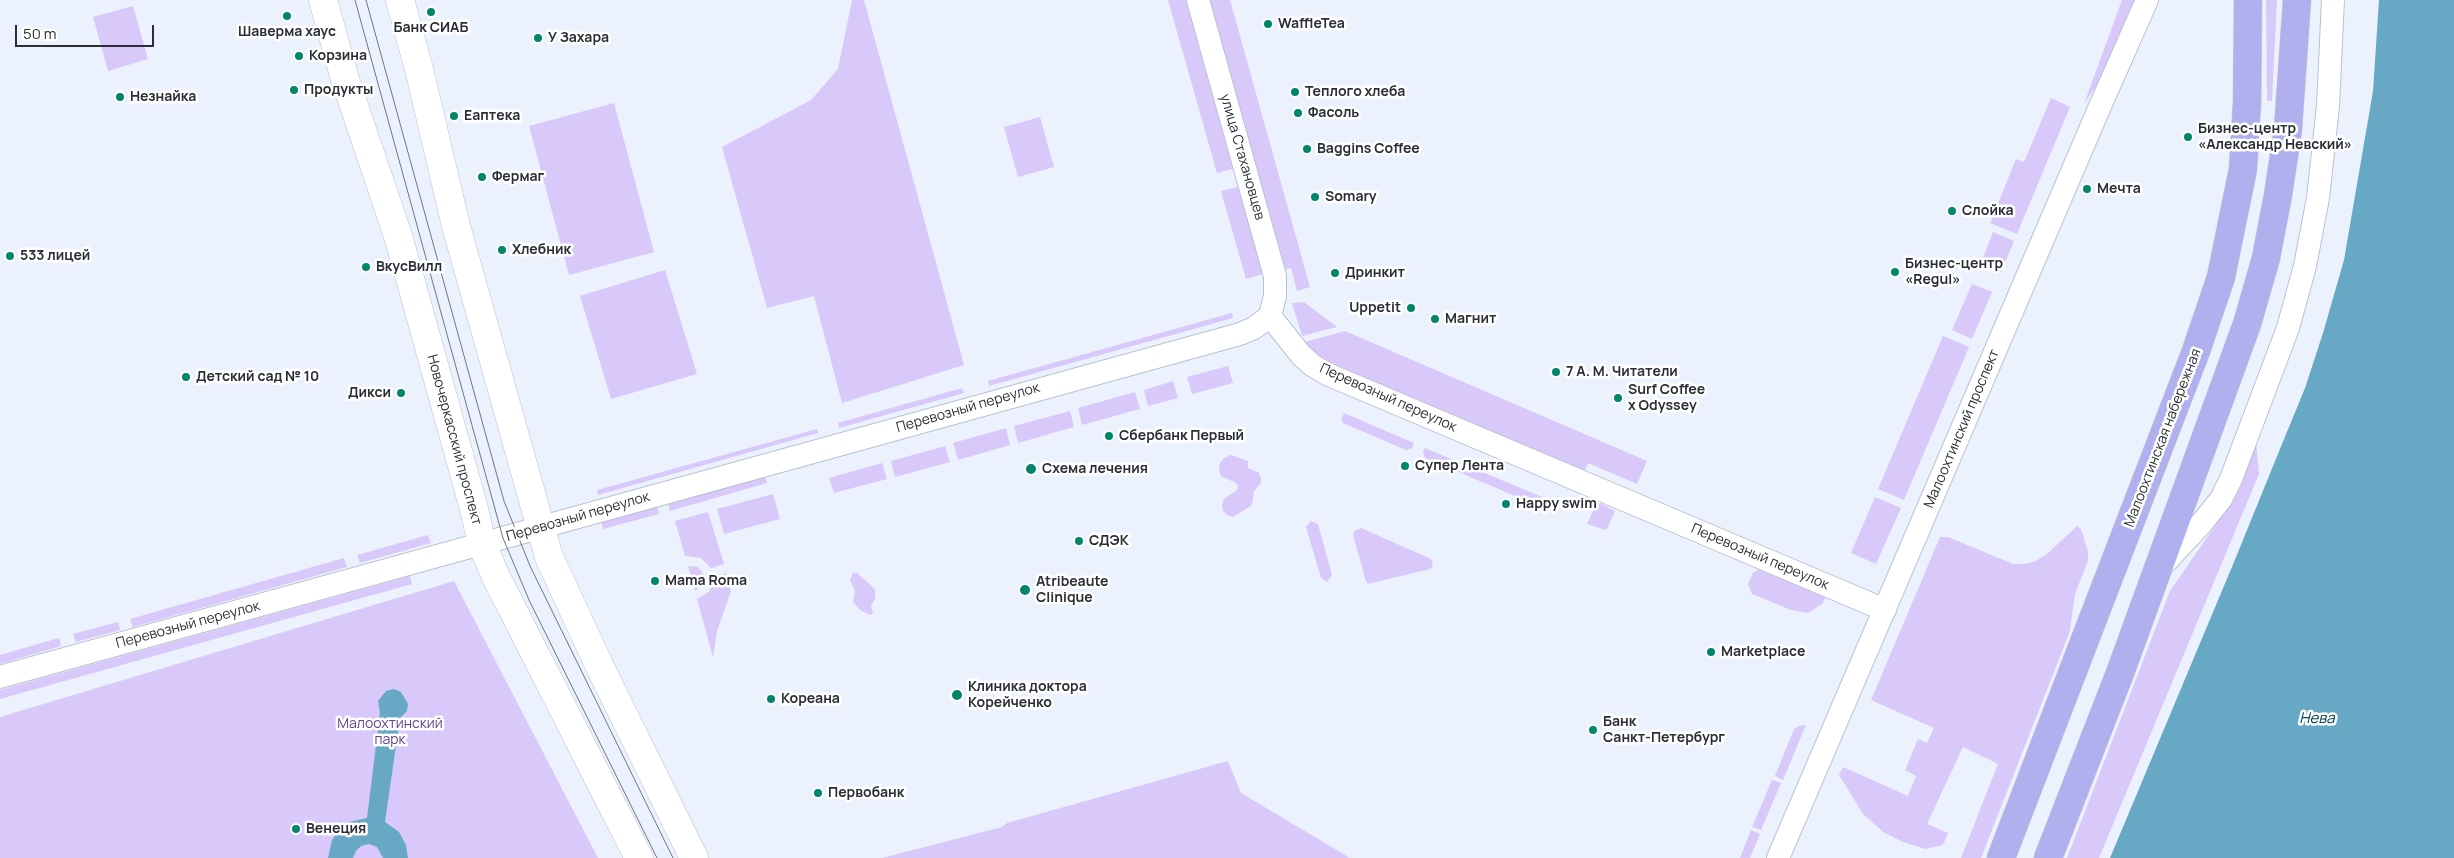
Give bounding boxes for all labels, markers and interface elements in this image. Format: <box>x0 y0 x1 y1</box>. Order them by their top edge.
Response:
marker: Банк СИАБ <box>425 6 437 18</box>
marker: Шаверма хаус <box>281 10 293 22</box>
scale bar <box>18 15 156 47</box>
place label: WaffleTea <box>1278 16 1345 32</box>
marker: WaffleTea <box>1262 18 1274 30</box>
place label: Банк СИАБ <box>394 20 468 36</box>
text: 50 m <box>23 23 57 44</box>
place label: Шаверма хаус <box>238 24 336 40</box>
place label: У Захара <box>548 30 609 46</box>
marker: У Захара <box>532 32 544 44</box>
place label: Корзина <box>309 48 367 64</box>
marker: Корзина <box>293 50 305 62</box>
place label: Продукты <box>304 82 373 98</box>
marker: Продукты <box>288 84 300 96</box>
place label: Теплого хлеба <box>1305 84 1405 100</box>
marker: Теплого хлеба <box>1289 86 1301 98</box>
place label: Незнайка <box>130 89 196 105</box>
marker: Незнайка <box>114 91 126 103</box>
street label: улица Стахановцев <box>1216 92 1268 222</box>
place label: Фасоль <box>1308 105 1359 121</box>
marker: Фасоль <box>1292 107 1304 119</box>
place label: Еаптека <box>464 108 520 124</box>
marker: Еаптека <box>448 110 460 122</box>
place label: Бизнес-центр «Александр Невский» <box>2198 121 2352 154</box>
marker: Бизнес-центр «Александр Невский» <box>2182 131 2194 143</box>
place label: Baggins Coffee <box>1317 141 1420 157</box>
marker: Baggins Coffee <box>1301 143 1313 155</box>
place label: Фермаг <box>492 169 544 185</box>
marker: Фермаг <box>476 171 488 183</box>
place label: Мечта <box>2097 181 2141 197</box>
marker: Мечта <box>2081 183 2093 195</box>
place label: Somary <box>1325 189 1377 205</box>
marker: Somary <box>1309 191 1321 203</box>
place label: Слойка <box>1962 203 2014 219</box>
marker: Слойка <box>1946 205 1958 217</box>
place label: Хлебник <box>512 242 571 258</box>
marker: Хлебник <box>496 244 508 256</box>
place label: 533 лицей <box>20 248 90 264</box>
marker: 533 лицей <box>4 250 16 262</box>
place label: Бизнес-центр «Regul» <box>1905 256 2003 288</box>
place label: ВкусВилл <box>376 259 442 275</box>
marker: ВкусВилл <box>360 261 372 273</box>
place label: Дринкит <box>1345 265 1405 281</box>
marker: Бизнес-центр «Regul» <box>1889 266 1901 278</box>
marker: Дринкит <box>1329 267 1341 279</box>
place label: Uppetit <box>1349 300 1401 316</box>
marker: Uppetit <box>1405 302 1417 314</box>
place label: Магнит <box>1445 311 1496 327</box>
marker: Магнит <box>1429 313 1441 325</box>
street label: Малоохтинская набережная <box>2121 346 2205 530</box>
street label: Малоохтинский проспект <box>1921 347 2003 511</box>
street label: Новочеркасский проспект <box>423 353 485 527</box>
street label: Перевозный переулок <box>1317 360 1459 436</box>
place label: 7 А. М. Читатели <box>1566 364 1678 380</box>
marker: 7 А. М. Читатели <box>1550 366 1562 378</box>
place label: Детский сад № 10 <box>196 369 319 385</box>
marker: Детский сад № 10 <box>180 371 192 383</box>
street label: Перевозный переулок <box>894 379 1042 437</box>
place label: Surf Coffee х Odyssey <box>1628 382 1705 414</box>
place label: Дикси <box>348 385 391 401</box>
marker: Дикси <box>395 387 407 399</box>
marker: Surf Coffee х Odyssey <box>1612 392 1624 404</box>
place label: Сбербанк Первый <box>1119 428 1244 444</box>
marker: Сбербанк Первый <box>1103 430 1115 442</box>
place label: Супер Лента <box>1415 458 1504 474</box>
marker: Супер Лента <box>1399 460 1411 472</box>
place label: Схема лечения <box>1042 461 1148 477</box>
marker: Схема лечения <box>1024 462 1038 476</box>
street label: Перевозный переулок <box>504 488 652 546</box>
place label: Happy swim <box>1516 496 1597 512</box>
marker: Happy swim <box>1500 498 1512 510</box>
street label: Перевозный переулок <box>1688 520 1832 594</box>
place label: СДЭК <box>1089 533 1129 549</box>
marker: СДЭК <box>1073 535 1085 547</box>
place label: Mama Roma <box>665 573 747 589</box>
place label: Atribeaute Clinique <box>1036 574 1109 606</box>
marker: Mama Roma <box>649 575 661 587</box>
marker: Atribeaute Clinique <box>1018 583 1032 597</box>
street label: Перевозный переулок <box>114 598 262 652</box>
place label: Marketplace <box>1721 644 1805 660</box>
marker: Marketplace <box>1705 646 1717 658</box>
place label: Клиника доктора Корейченко <box>968 679 1087 712</box>
marker: Клиника доктора Корейченко <box>950 688 964 702</box>
place label: Кореана <box>781 691 840 707</box>
marker: Кореана <box>765 693 777 705</box>
water label: Нева <box>2299 710 2335 728</box>
place label: Банк Санкт-Петербург <box>1603 714 1725 746</box>
park label: Малоохтинский парк <box>337 716 443 749</box>
marker: Банк Санкт-Петербург <box>1587 724 1599 736</box>
place label: Первобанк <box>828 785 904 801</box>
marker: Первобанк <box>812 787 824 799</box>
place label: Венеция <box>306 821 366 837</box>
marker: Венеция <box>290 823 302 835</box>

